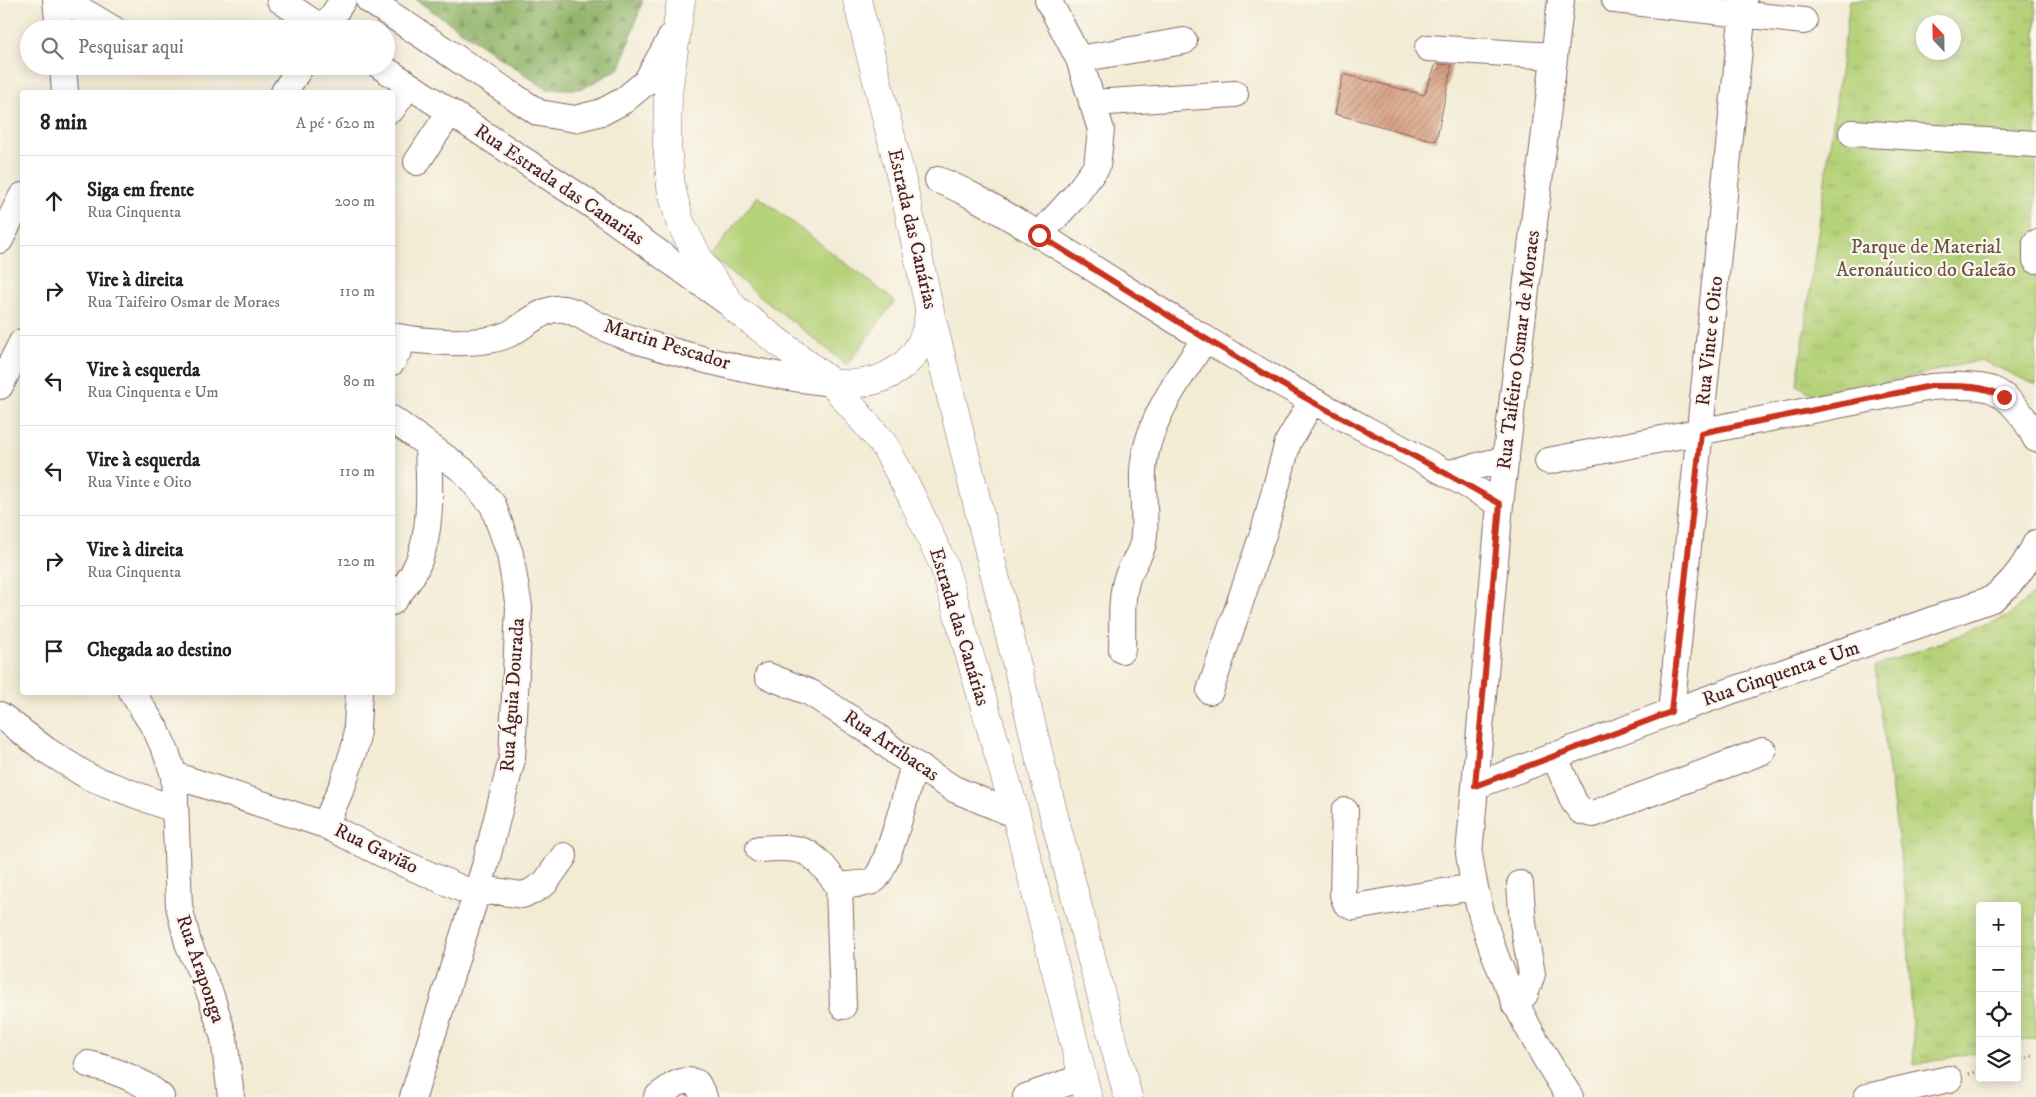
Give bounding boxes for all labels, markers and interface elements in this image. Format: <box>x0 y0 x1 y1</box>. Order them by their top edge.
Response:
north arrow <box>1916 15 1961 60</box>
search box <box>20 20 395 75</box>
icon: search <box>38 34 66 62</box>
text: Pesquisar aqui <box>78 36 184 59</box>
text: 8 min <box>40 110 87 136</box>
text: A pé · 620 m <box>296 113 375 133</box>
street label: Rua Estrada das Canarias <box>469 119 649 251</box>
street label: Estrada das Canárias <box>881 146 943 312</box>
text: Siga em frente <box>87 179 194 202</box>
icon: ahead <box>40 187 68 215</box>
text: 200 m <box>334 191 375 211</box>
text: Rua Cinquenta <box>87 202 181 222</box>
route start <box>1028 224 1051 247</box>
street label: Rua Taifeiro Osmar de Moraes <box>1492 228 1546 471</box>
park label: Parque de Material Aeronáutico do Galeão <box>1836 235 2016 283</box>
text: Vire à direita <box>87 269 183 292</box>
street label: Rua Vinte e Oito <box>1691 275 1729 407</box>
icon: right <box>40 277 68 305</box>
text: 110 m <box>339 281 375 301</box>
text: Rua Taifeiro Osmar de Moraes <box>87 292 280 312</box>
street label: Martin Pescador <box>601 314 734 376</box>
text: Vire à esquerda <box>87 359 200 382</box>
icon: left <box>40 367 68 395</box>
text: 80 m <box>343 371 375 391</box>
text: Rua Cinquenta e Um <box>87 382 219 402</box>
route end <box>1993 386 2016 409</box>
text: Vire à esquerda <box>87 449 200 472</box>
icon: left <box>40 457 68 485</box>
text: 110 m <box>339 461 375 481</box>
text: Rua Vinte e Oito <box>87 472 192 492</box>
text: Vire à direita <box>87 539 183 562</box>
street label: Estrada das Canárias <box>923 545 995 709</box>
icon: right <box>40 547 68 575</box>
text: 120 m <box>337 551 375 571</box>
text: Rua Cinquenta <box>87 562 181 582</box>
street label: Rua Águia Dourada <box>494 616 531 773</box>
street label: Rua Cinquenta e Um <box>1699 635 1863 713</box>
icon: arrive <box>40 637 68 665</box>
text: Chegada ao destino <box>87 639 232 662</box>
street label: Rua Arribacas <box>838 705 944 787</box>
street label: Rua Gavião <box>330 818 422 880</box>
map controls <box>1976 902 2021 1082</box>
button: + <box>1976 902 2021 947</box>
street label: Rua Araponga <box>170 912 230 1027</box>
button: − <box>1976 947 2021 992</box>
button: locate <box>1976 992 2021 1037</box>
button: layers <box>1976 1037 2021 1082</box>

